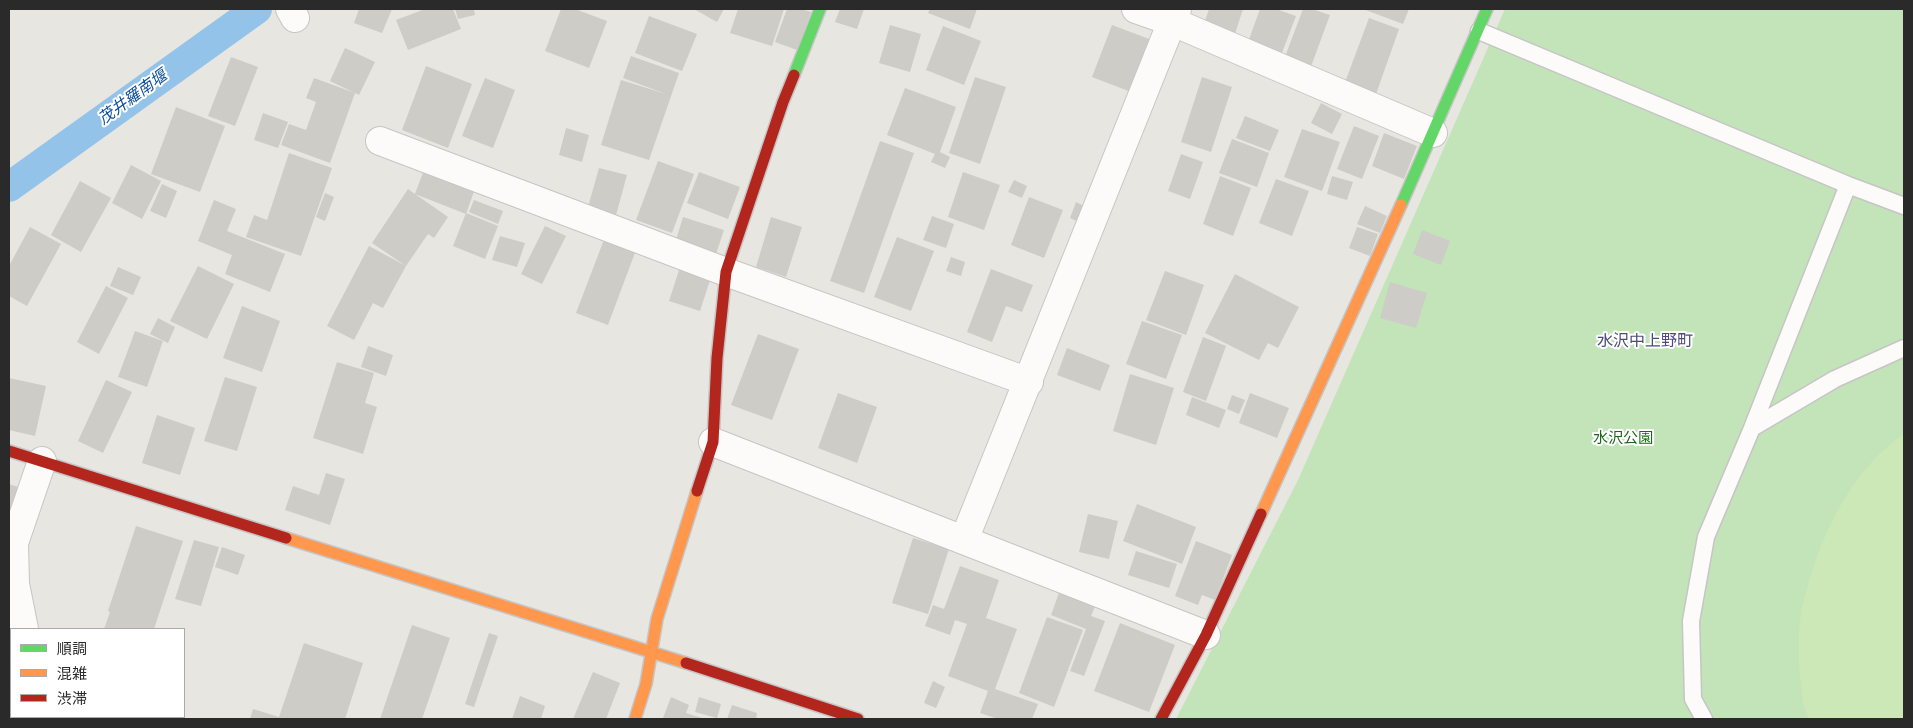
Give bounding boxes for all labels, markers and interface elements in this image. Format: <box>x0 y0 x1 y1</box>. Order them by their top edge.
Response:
water label: 茂井羅南堰 <box>95 67 171 129</box>
district label: 水沢中上野町 <box>1597 332 1693 352</box>
park label: 水沢公園 <box>1593 430 1653 448</box>
legend <box>10 628 185 718</box>
text: 順調 <box>57 640 87 658</box>
text: 混雑 <box>57 665 87 683</box>
text: 渋滞 <box>57 690 87 708</box>

